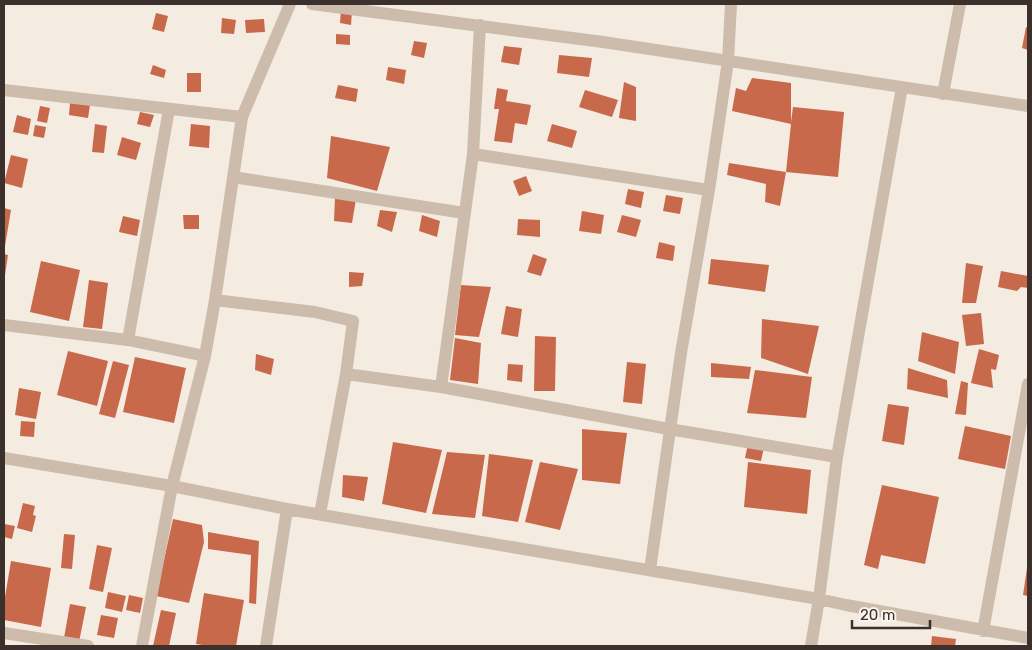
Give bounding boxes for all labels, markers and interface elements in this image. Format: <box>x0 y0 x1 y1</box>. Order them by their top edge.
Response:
scale bar <box>852 598 930 630</box>
text: 20 m <box>860 606 895 624</box>

